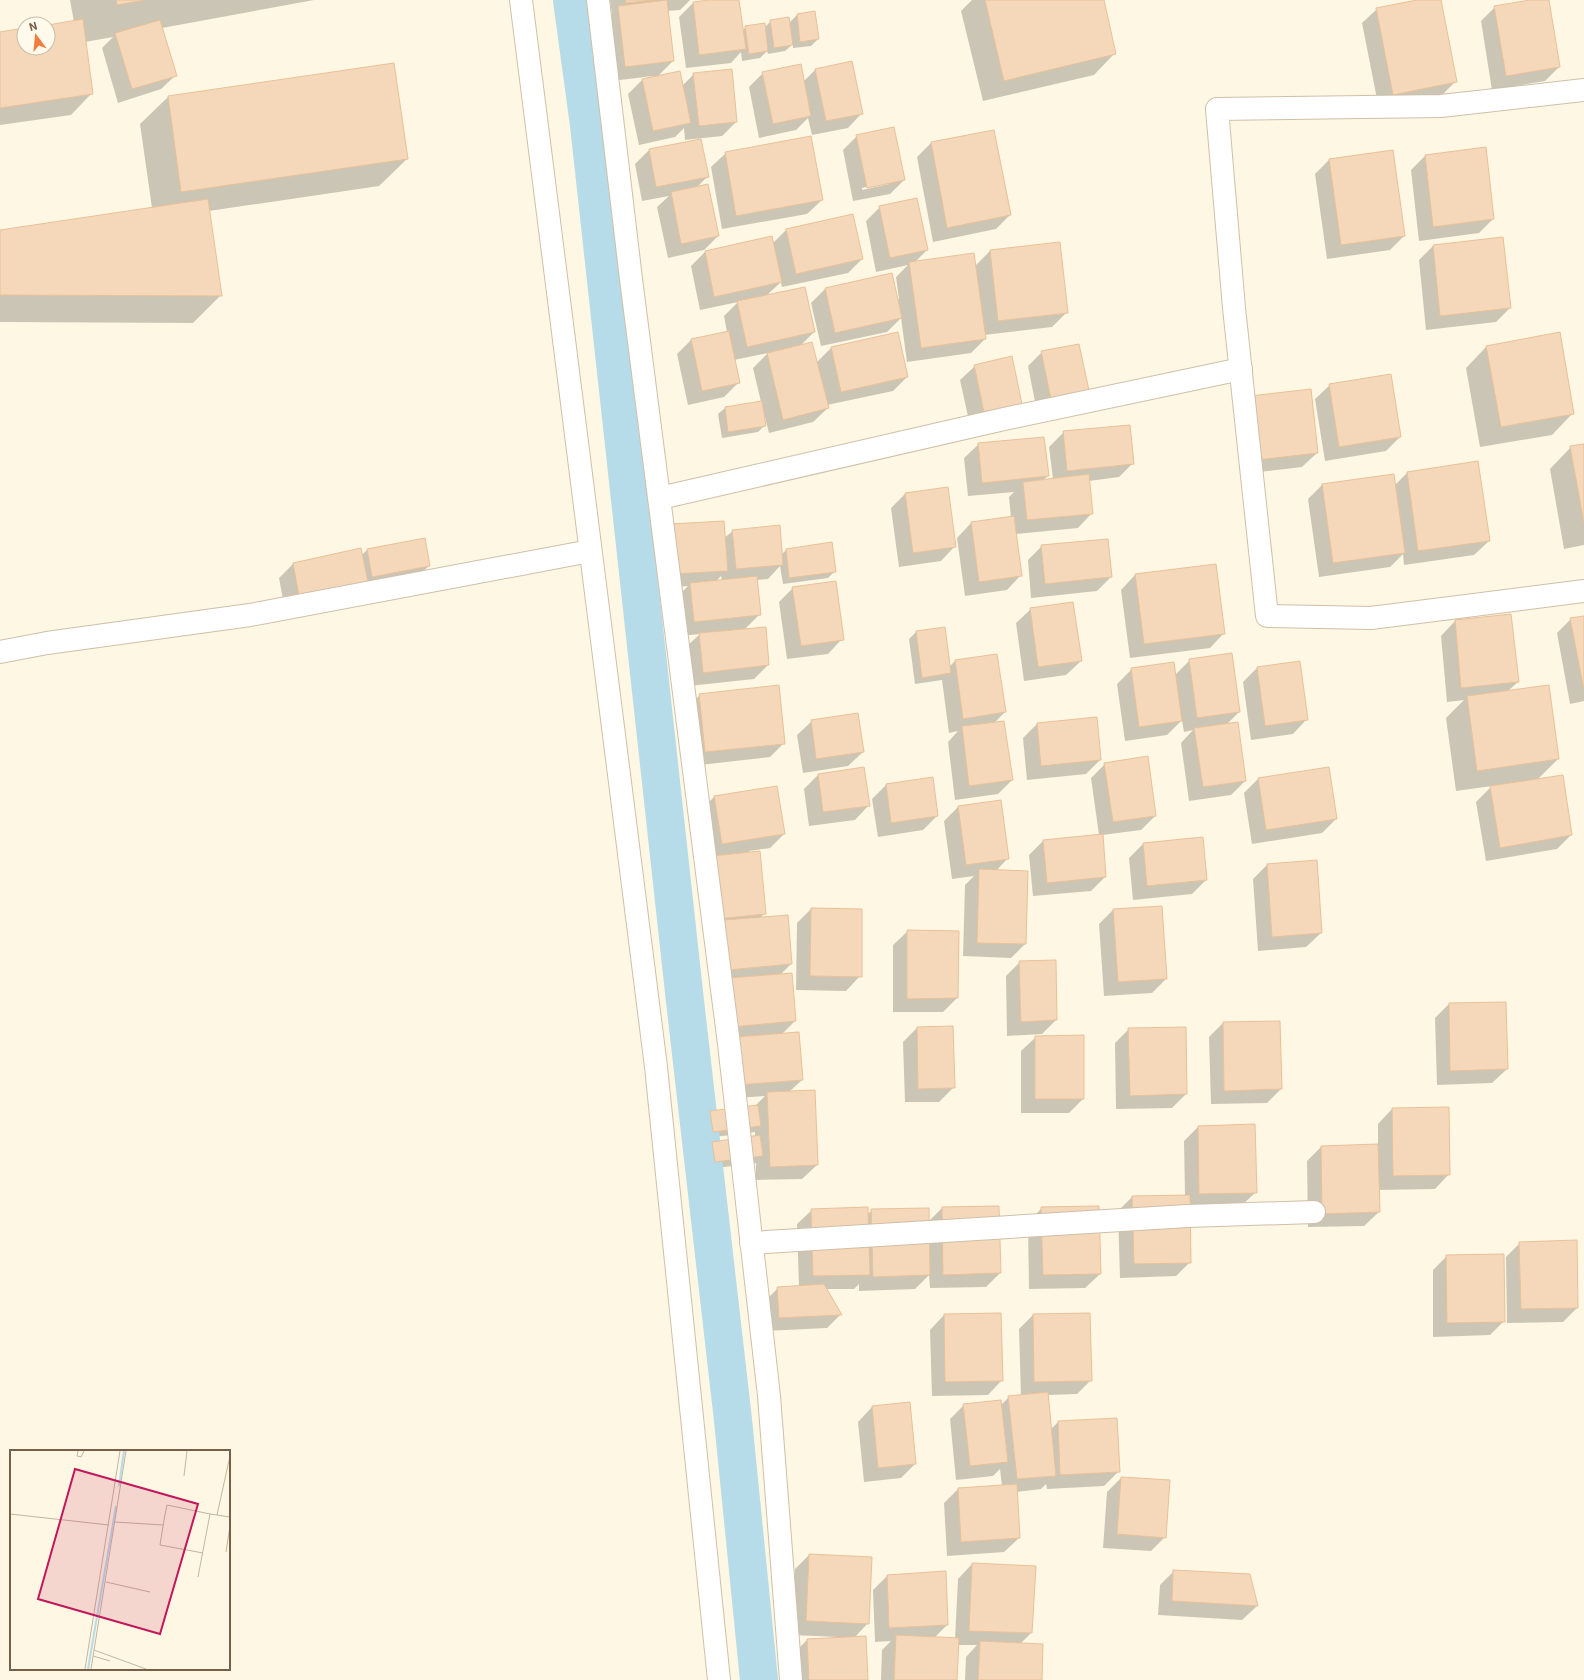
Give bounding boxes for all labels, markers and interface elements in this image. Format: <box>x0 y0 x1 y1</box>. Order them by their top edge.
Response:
north arrow <box>16 16 56 56</box>
text: N <box>28 19 39 34</box>
inset map <box>10 1450 230 1670</box>

